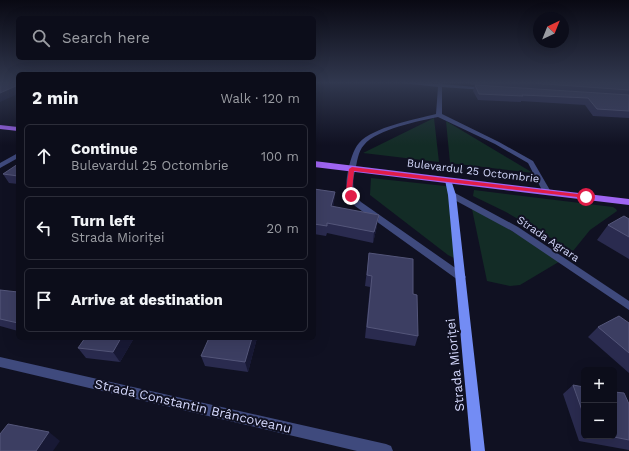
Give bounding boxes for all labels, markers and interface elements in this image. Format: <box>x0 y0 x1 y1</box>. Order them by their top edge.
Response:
north arrow <box>533 12 569 48</box>
search box <box>16 16 316 60</box>
icon: search <box>30 27 52 49</box>
text: Search here <box>62 29 150 47</box>
text: 2 min <box>32 88 78 108</box>
text: Walk · 120 m <box>221 91 300 106</box>
text: Continue <box>71 140 138 158</box>
icon: ahead <box>33 145 55 167</box>
text: 100 m <box>261 149 299 164</box>
street label: Bulevardul 25 Octombrie <box>406 156 540 186</box>
text: Bulevardul 25 Octombrie <box>71 158 229 173</box>
route end <box>342 187 360 205</box>
route start <box>577 188 595 206</box>
text: Turn left <box>71 212 135 230</box>
street label: Strada Agrara <box>514 213 582 265</box>
icon: left <box>33 217 55 239</box>
text: 20 m <box>267 221 299 236</box>
text: Strada Mioriței <box>71 230 164 245</box>
icon: arrive <box>33 289 55 311</box>
text: Arrive at destination <box>71 291 223 309</box>
street label: Strada Mioriței <box>443 318 468 412</box>
map controls <box>581 367 617 439</box>
button: + <box>581 367 617 403</box>
street label: Strada Constantin Brâncoveanu <box>93 376 293 436</box>
button: − <box>581 403 617 439</box>

